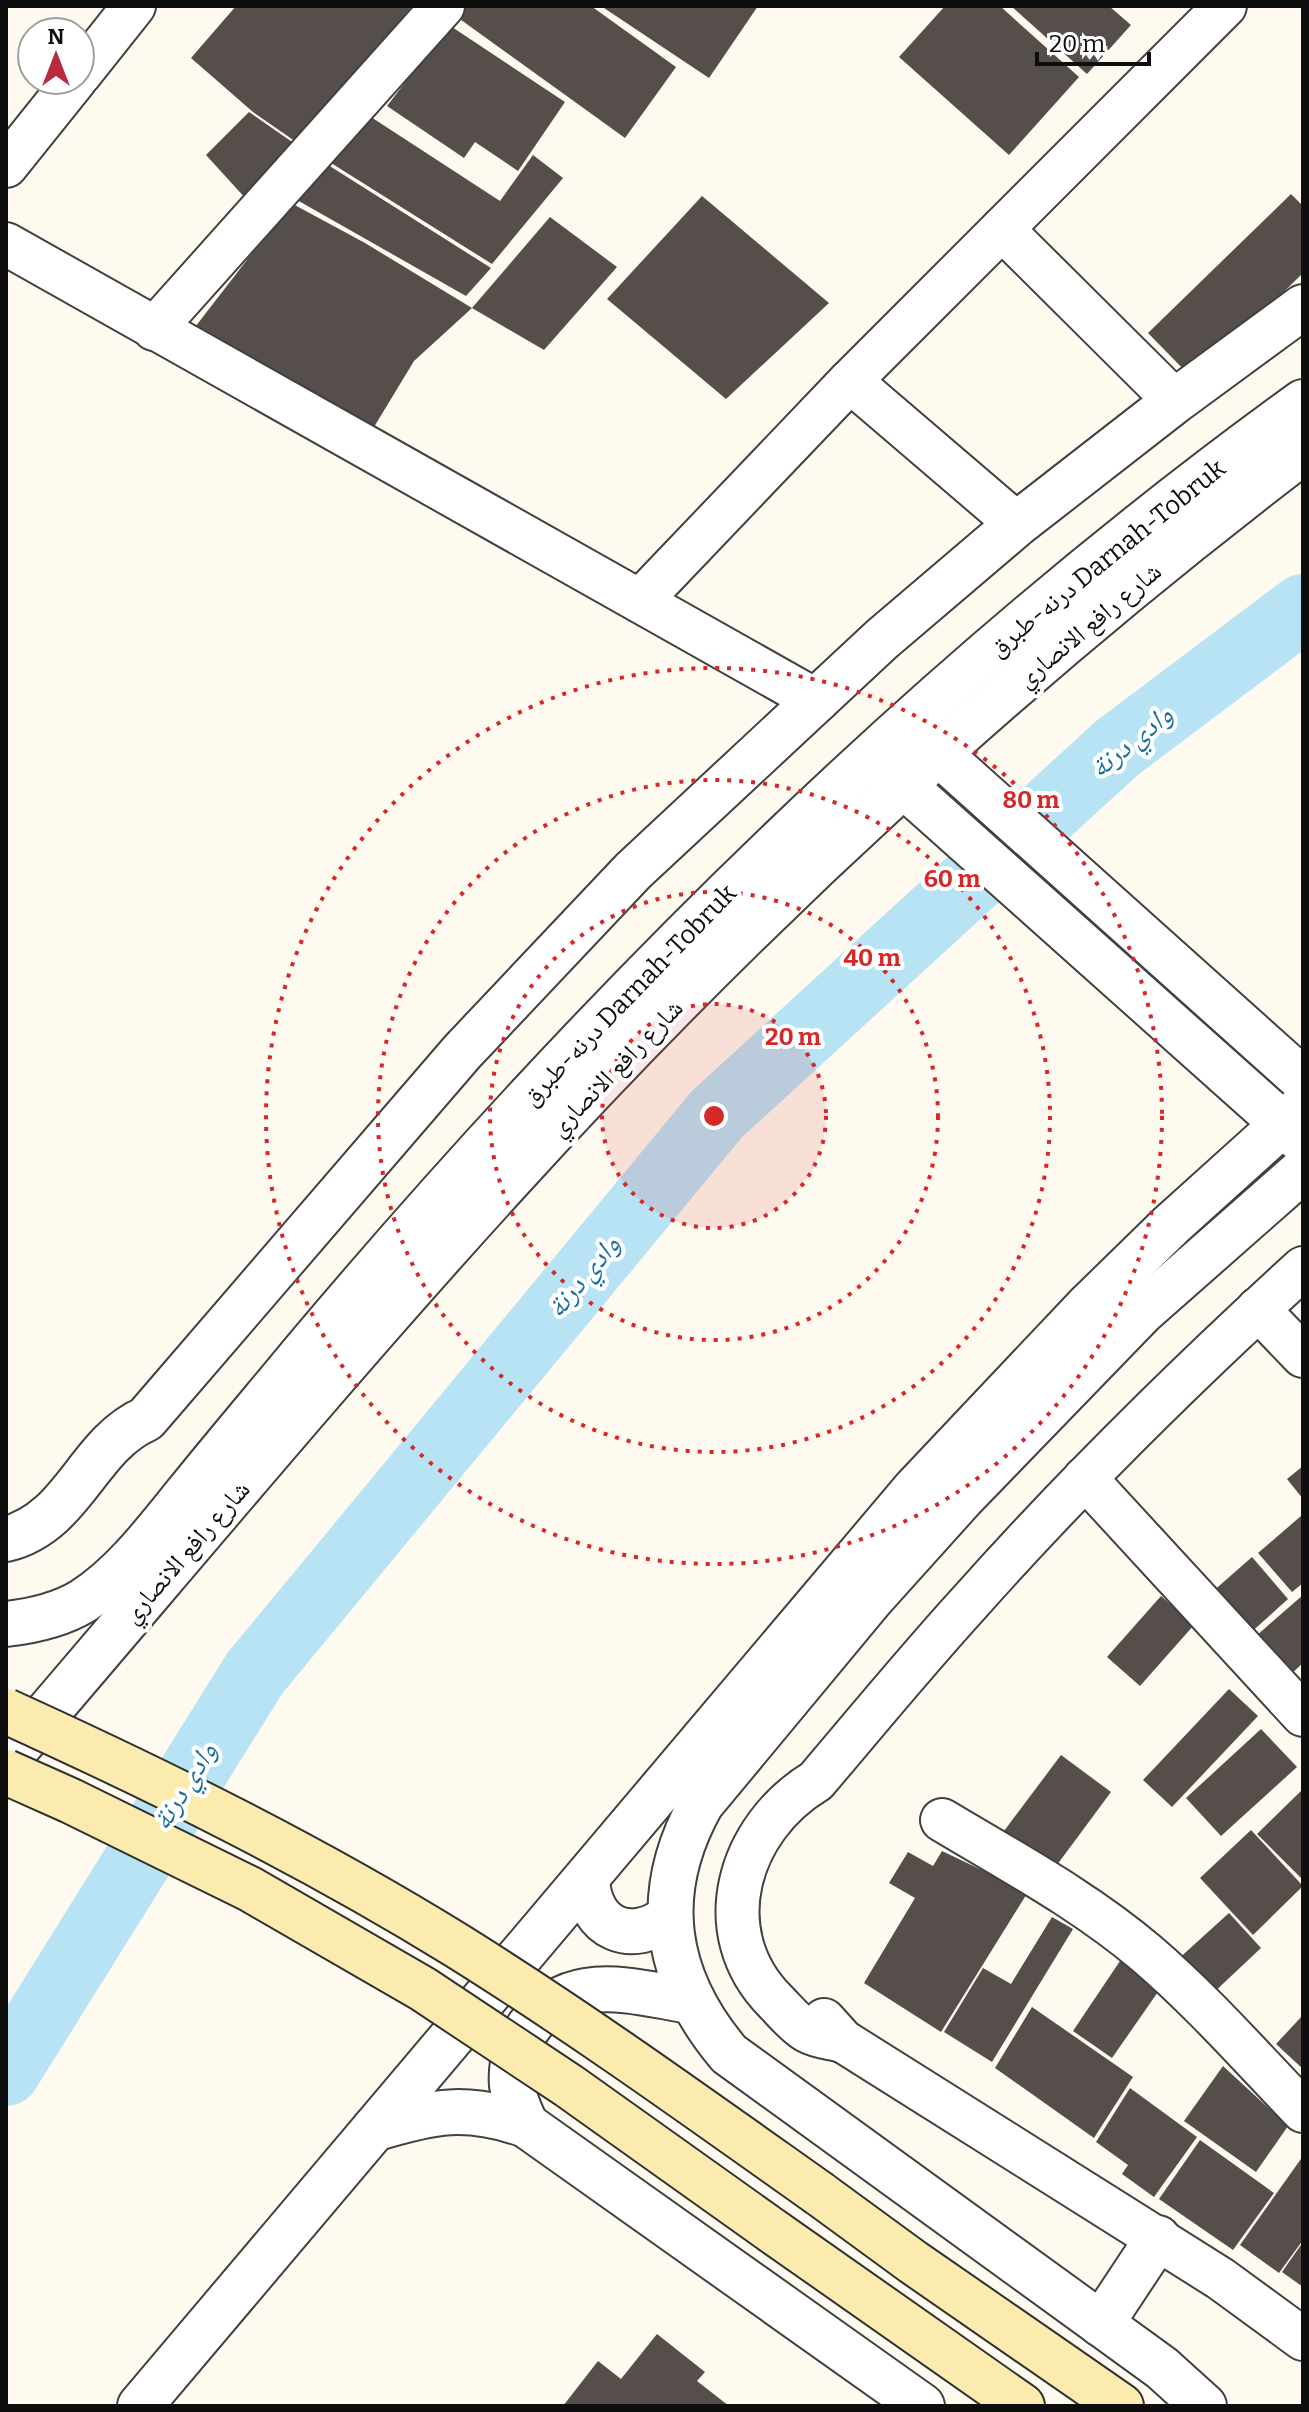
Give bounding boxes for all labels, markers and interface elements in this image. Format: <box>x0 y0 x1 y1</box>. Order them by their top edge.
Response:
north arrow <box>16 16 96 96</box>
scale bar <box>1037 16 1149 66</box>
text: N <box>48 23 65 50</box>
text: 20 m <box>1049 30 1105 58</box>
street label: درنه-طبرق Darnah-Tobruk <box>982 453 1232 663</box>
street label: شارع رافع الانصاري <box>1010 556 1171 698</box>
water label: وادي درنة <box>1083 698 1183 789</box>
text: 80 m <box>1003 786 1060 814</box>
text: 60 m <box>924 865 980 893</box>
street label: درنه-طبرق Darnah-Tobruk <box>515 878 743 1112</box>
text: 40 m <box>843 944 901 972</box>
street label: شارع رافع الانصاري <box>543 993 693 1146</box>
text: 20 m <box>765 1023 821 1051</box>
centre of rings <box>700 1102 728 1130</box>
water label: وادي درنة <box>539 1228 631 1328</box>
street label: شارع رافع الانصاري <box>116 1474 260 1633</box>
water label: وادي درنة <box>144 1736 229 1839</box>

